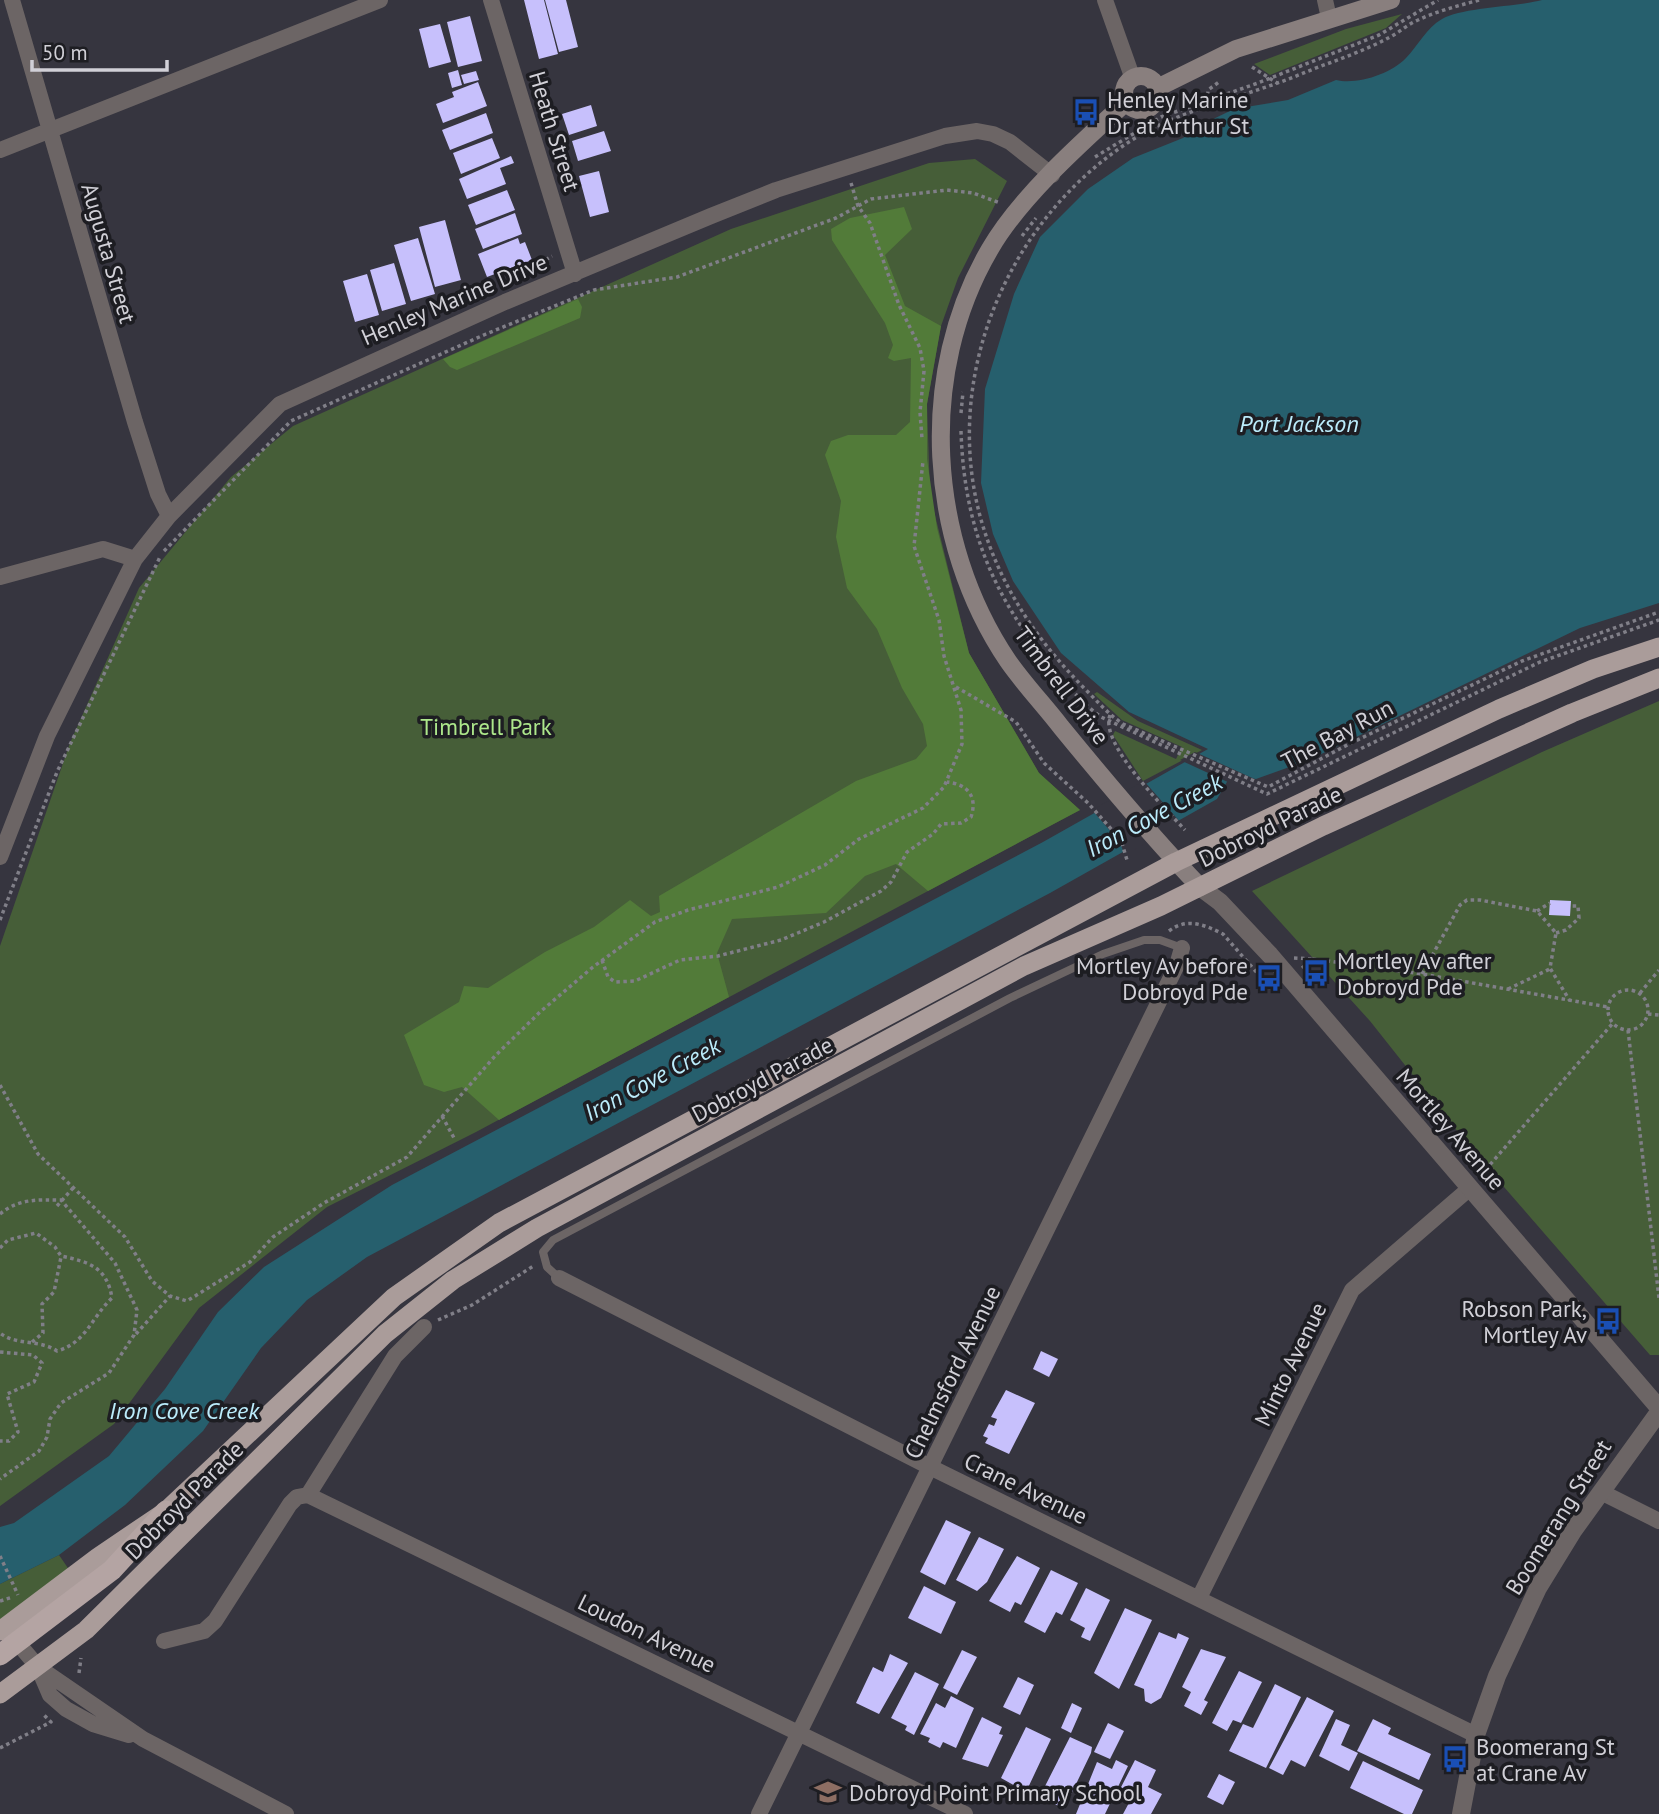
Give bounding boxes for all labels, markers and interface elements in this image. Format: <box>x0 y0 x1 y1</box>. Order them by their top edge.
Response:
scale bar <box>32 28 166 72</box>
text: 50 m <box>42 39 88 66</box>
street label: Heath Street <box>523 68 587 195</box>
place label: Henley Marine Dr at Arthur St <box>1107 85 1250 140</box>
bus stop icon: Henley Marine Dr at Arthur St <box>1071 97 1101 127</box>
street label: Augusta Street <box>75 180 143 327</box>
street label: Henley Marine Drive <box>357 247 551 351</box>
water label: Port Jackson <box>1239 408 1359 439</box>
street label: Timbrell Drive <box>1008 620 1116 750</box>
street label: The Bay Run <box>1276 692 1398 776</box>
park label: Timbrell Park <box>420 712 552 741</box>
water label: Iron Cove Creek <box>1081 766 1229 864</box>
street label: Dobroyd Parade <box>1194 779 1346 873</box>
place label: Mortley Av after Dobroyd Pde <box>1337 946 1492 1001</box>
place label: Mortley Av before Dobroyd Pde <box>1076 951 1248 1006</box>
bus stop icon: Mortley Av after Dobroyd Pde <box>1301 958 1331 988</box>
bus stop icon: Mortley Av before Dobroyd Pde <box>1254 963 1284 993</box>
water label: Iron Cove Creek <box>579 1030 727 1128</box>
street label: Dobroyd Parade <box>686 1030 838 1128</box>
street label: Mortley Avenue <box>1390 1062 1512 1196</box>
street label: Chelmsford Avenue <box>897 1281 1007 1463</box>
place label: Robson Park, Mortley Av <box>1461 1294 1587 1349</box>
street label: Minto Avenue <box>1248 1297 1332 1431</box>
bus stop icon: Robson Park, Mortley Av <box>1593 1306 1623 1336</box>
water label: Iron Cove Creek <box>109 1395 260 1426</box>
street label: Boomerang Street <box>1499 1434 1617 1600</box>
street label: Dobroyd Parade <box>119 1435 249 1565</box>
street label: Crane Avenue <box>960 1446 1092 1530</box>
street label: Loudon Avenue <box>573 1587 721 1679</box>
place label: Boomerang St at Crane Av <box>1476 1732 1615 1787</box>
bus stop icon: Boomerang St at Crane Av <box>1440 1744 1470 1774</box>
school or university icon: Dobroyd Point Primary School <box>813 1777 843 1807</box>
place label: Dobroyd Point Primary School <box>849 1778 1142 1807</box>

